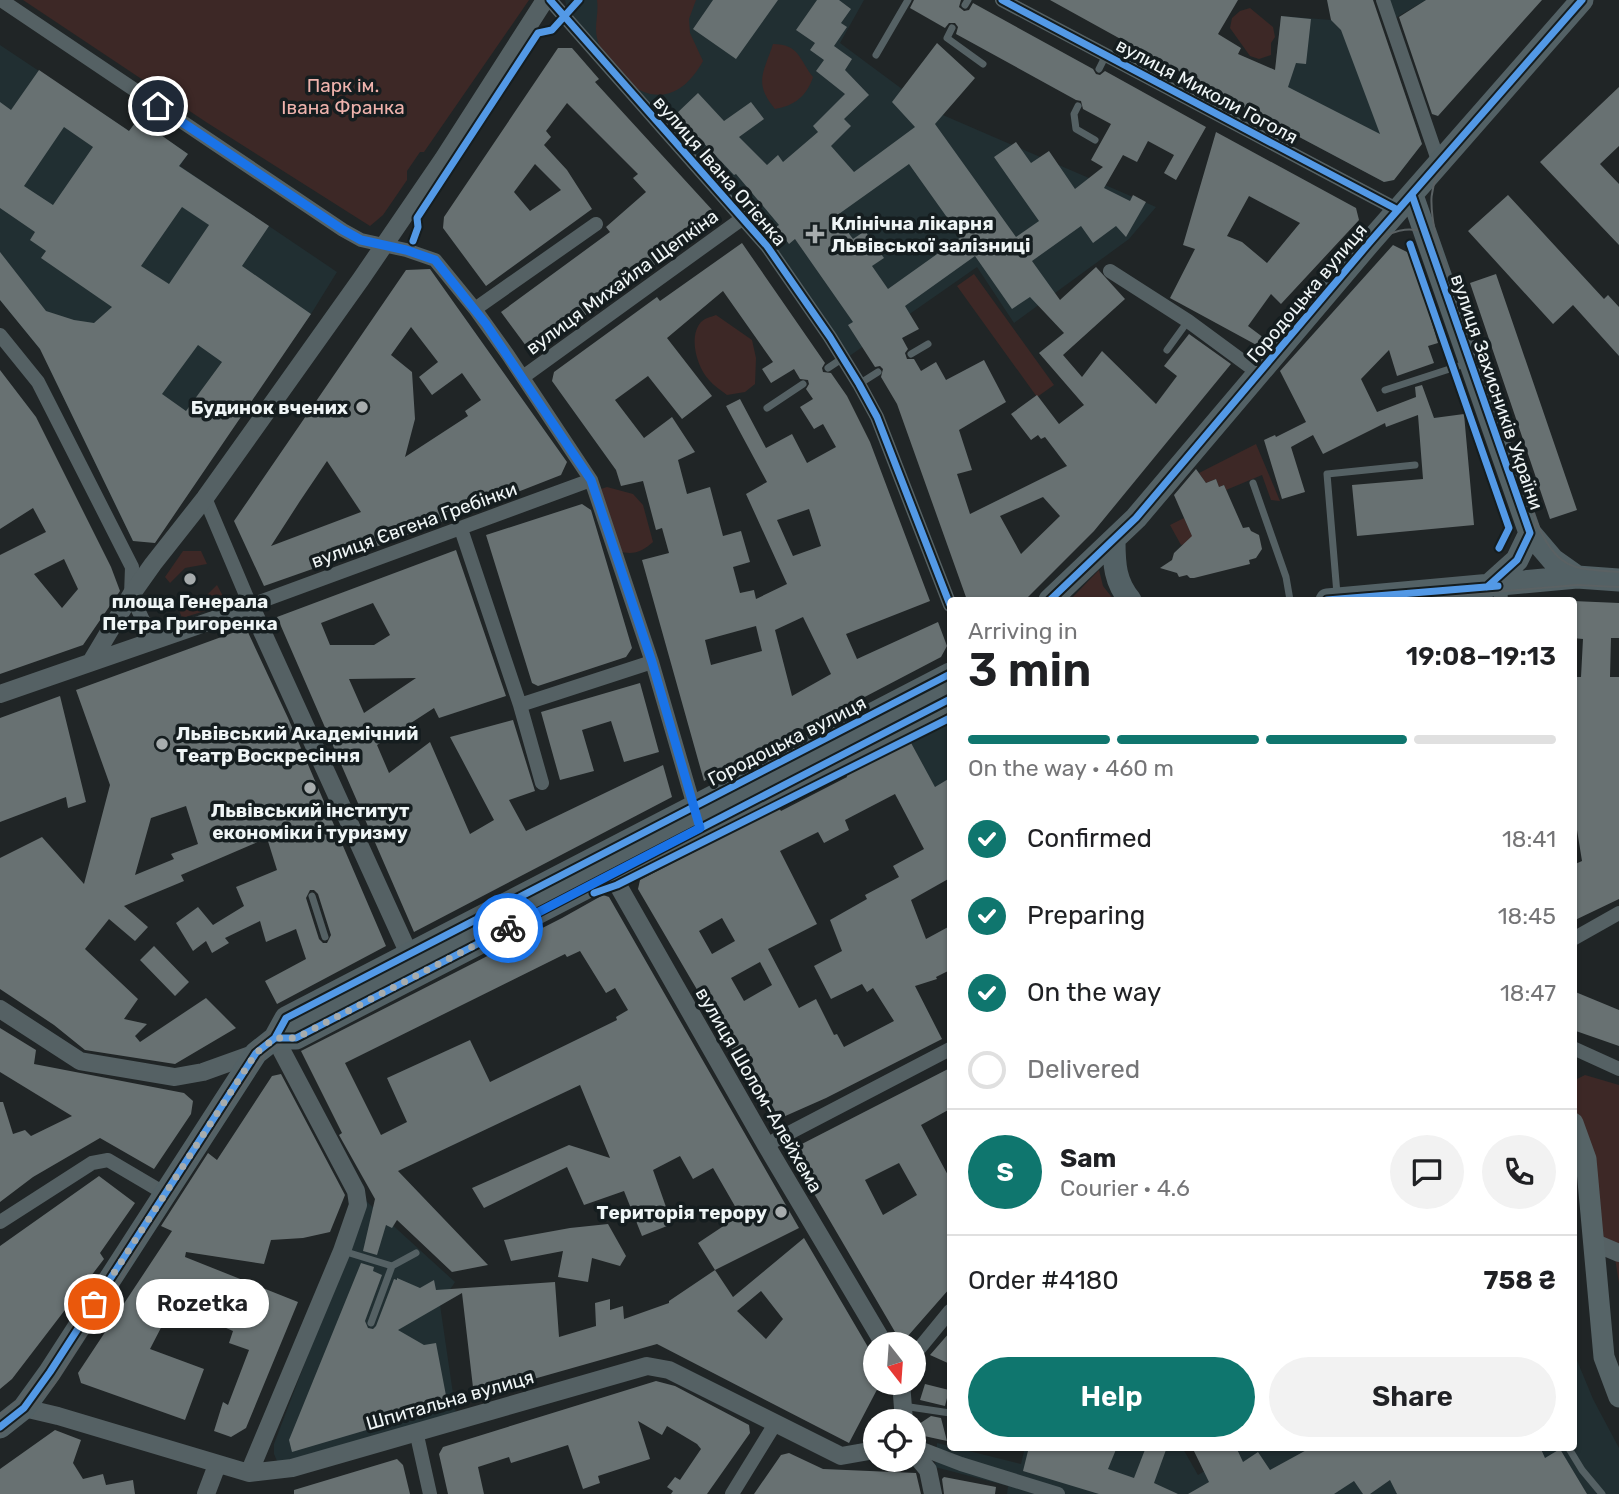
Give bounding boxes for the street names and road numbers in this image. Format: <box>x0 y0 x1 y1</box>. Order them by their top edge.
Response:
street label: вулиця Миколи Гоголя <box>1112 33 1302 149</box>
street label: вулиця Івана Огієнка <box>649 91 791 251</box>
street label: вулиця Михайла Щепкіна <box>521 204 723 360</box>
street label: Городоцька вулиця <box>1242 219 1372 367</box>
street label: вулиця Захисників України <box>1446 271 1548 513</box>
street label: вулиця Євгена Гребінки <box>308 477 520 573</box>
street label: Городоцька вулиця <box>704 691 870 791</box>
street label: вулиця Шолом-Алейхема <box>691 983 827 1197</box>
street label: Шпитальна вулиця <box>363 1365 537 1435</box>

